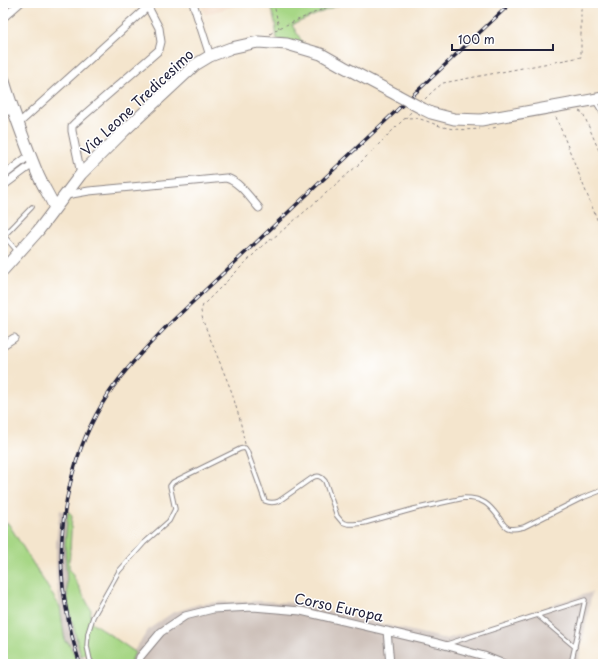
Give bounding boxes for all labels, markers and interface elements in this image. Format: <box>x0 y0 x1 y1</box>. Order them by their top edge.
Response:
scale bar <box>452 26 553 52</box>
text: 100 m <box>458 30 495 48</box>
street label: Via Leone Tredicesimo <box>76 44 198 160</box>
street label: Corso Europa <box>292 587 386 627</box>

